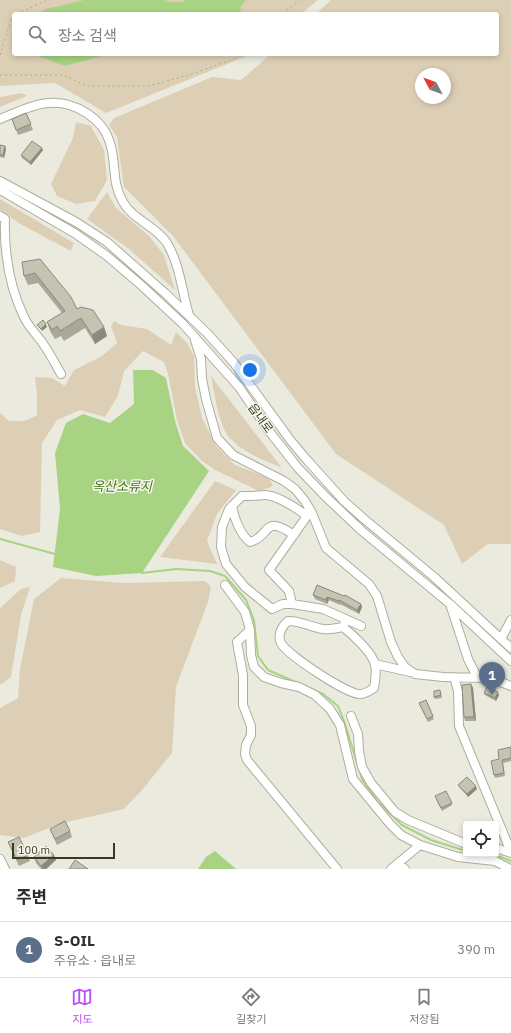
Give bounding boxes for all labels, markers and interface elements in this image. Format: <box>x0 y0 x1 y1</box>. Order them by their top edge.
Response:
search box <box>12 12 499 56</box>
icon: search <box>26 23 48 45</box>
text: 장소 검색 <box>58 26 117 45</box>
north arrow <box>415 68 451 104</box>
your location <box>240 360 260 380</box>
street label: 읍내로 <box>245 400 277 436</box>
water label: 옥산소류지 <box>92 478 153 495</box>
pin: 1 <box>479 662 505 695</box>
map controls <box>463 821 499 857</box>
button: locate <box>463 821 499 857</box>
scale bar <box>12 841 115 860</box>
text: 100 m <box>18 843 50 857</box>
text: 주변 <box>16 886 47 908</box>
text: S-OIL <box>54 931 95 950</box>
text: 1 <box>25 941 33 958</box>
text: 390 m <box>457 941 495 958</box>
text: 주유소 · 읍내로 <box>54 952 136 969</box>
tab: 지도 <box>71 986 93 1026</box>
tab: 길찾기 <box>236 986 267 1026</box>
tab: 저장됨 <box>409 986 440 1026</box>

